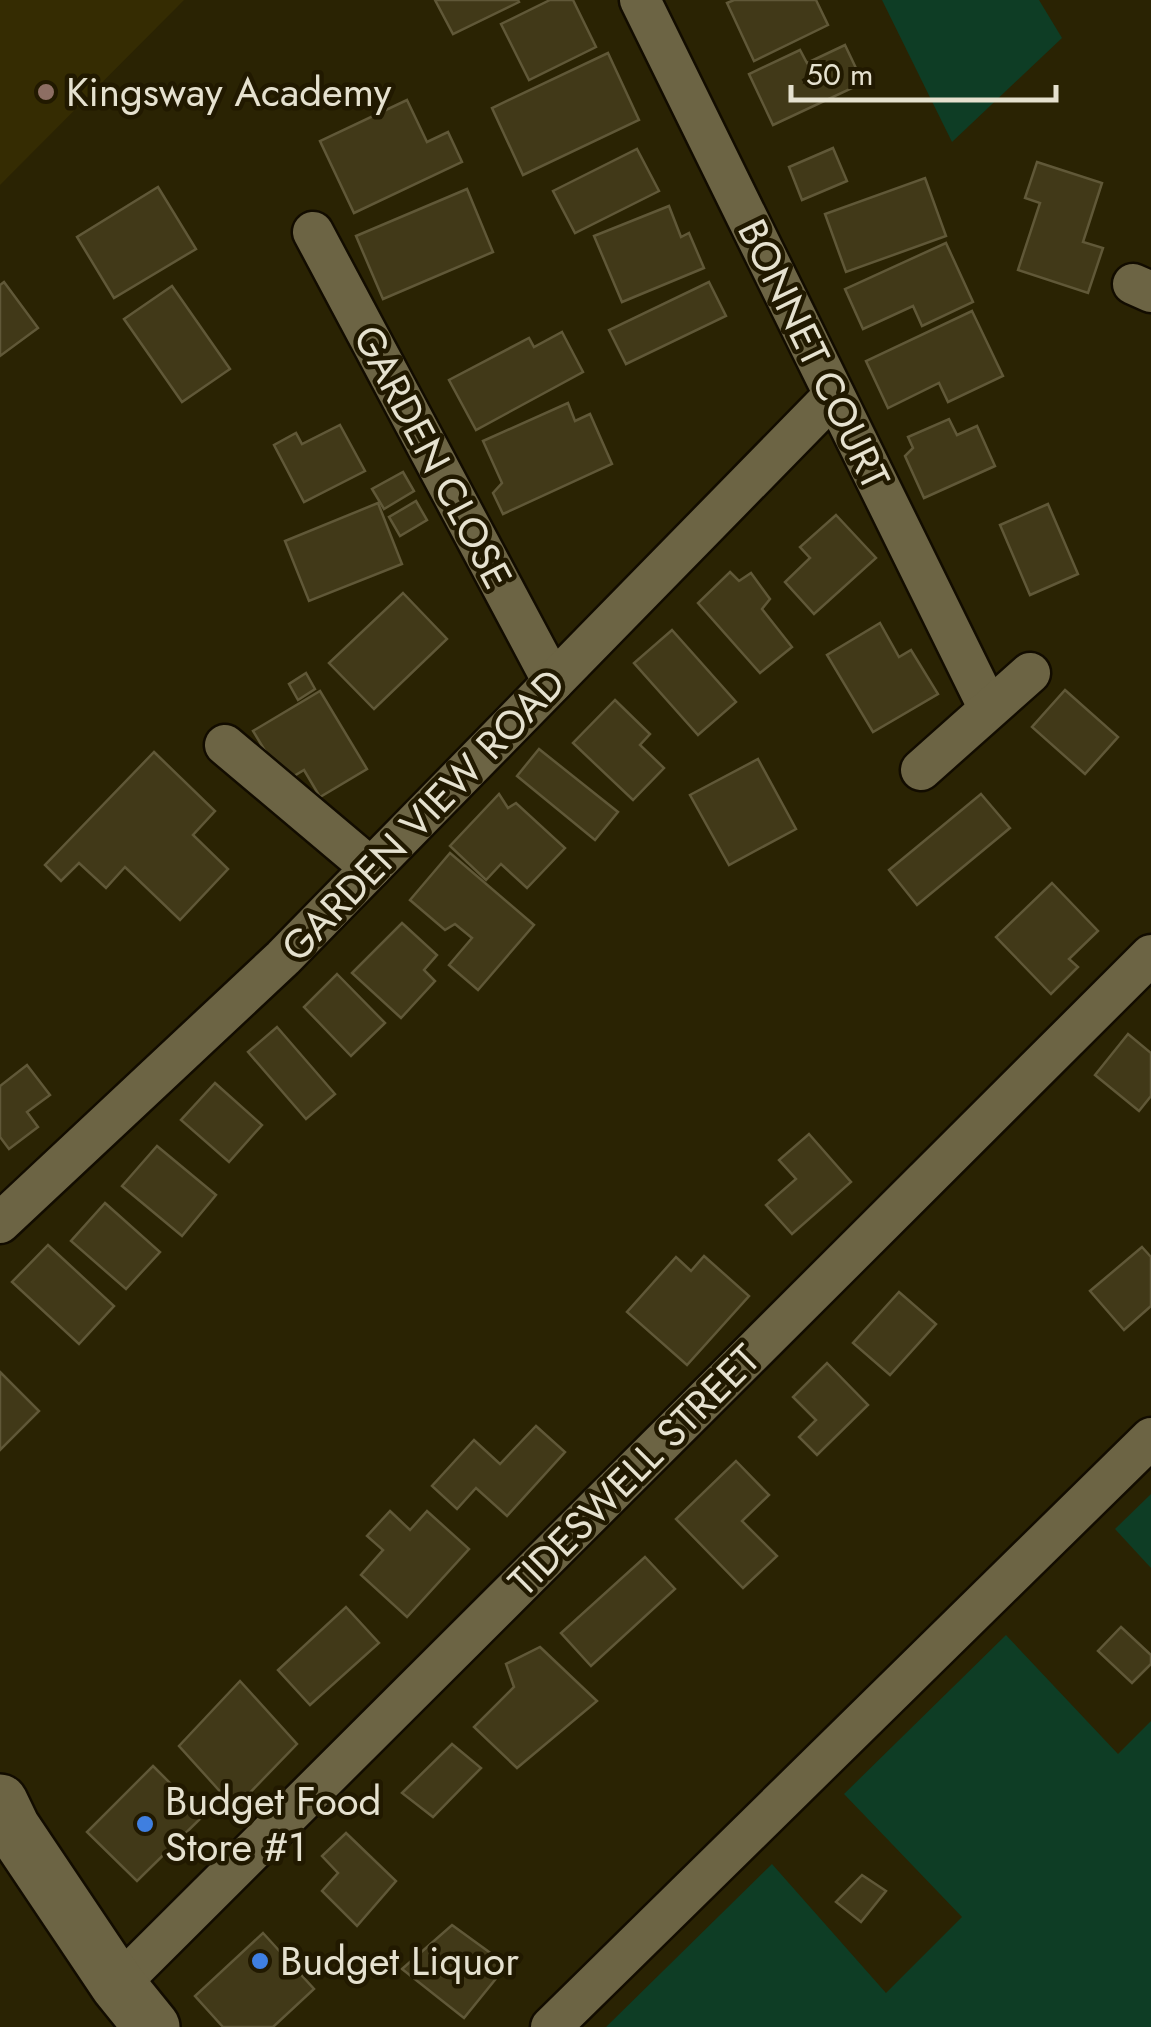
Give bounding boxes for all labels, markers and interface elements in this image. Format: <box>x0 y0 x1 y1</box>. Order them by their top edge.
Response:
scale bar <box>791 40 1056 102</box>
text: 50 m <box>806 53 873 96</box>
place label: Kingsway Academy <box>66 63 392 121</box>
marker: Kingsway Academy <box>35 81 57 103</box>
street label: BONNET COURT <box>724 209 905 499</box>
street label: GARDEN CLOSE <box>339 315 527 599</box>
street label: GARDEN VIEW ROAD <box>268 656 578 974</box>
street label: TIDESWELL STREET <box>495 1331 773 1609</box>
place label: Budget Food Store #1 <box>165 1772 381 1876</box>
marker: Budget Food Store #1 <box>134 1813 156 1835</box>
place label: Budget Liquor <box>280 1932 519 1990</box>
marker: Budget Liquor <box>249 1950 271 1972</box>

